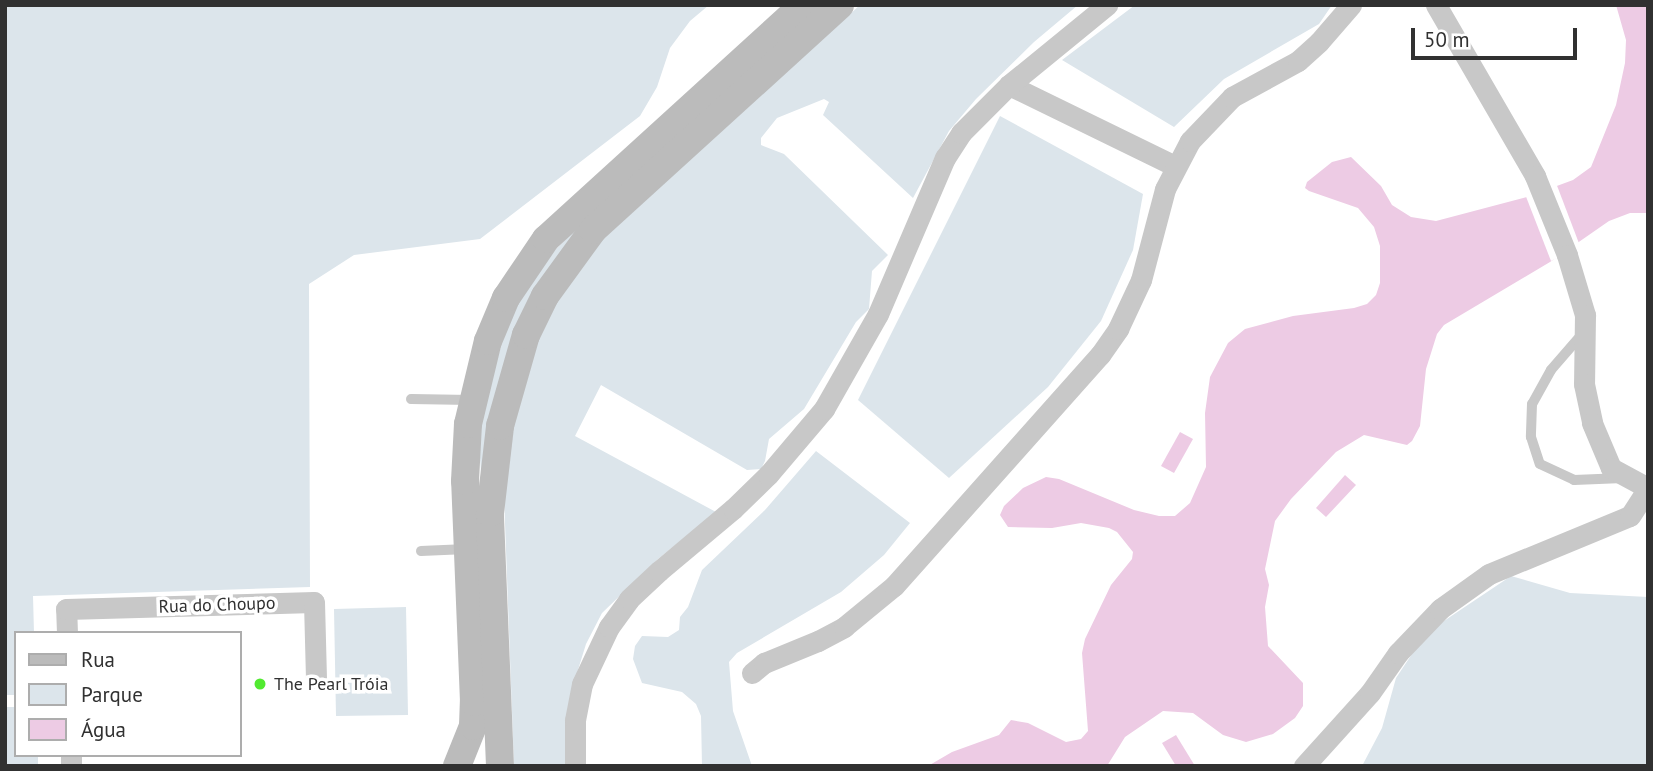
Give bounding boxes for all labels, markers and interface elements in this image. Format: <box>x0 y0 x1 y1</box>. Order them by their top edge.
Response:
scale bar <box>1415 14 1581 58</box>
text: 50 m <box>1424 26 1470 53</box>
street label: Rua do Choupo <box>158 592 276 618</box>
legend <box>14 631 242 757</box>
text: Rua <box>81 646 115 673</box>
place label: The Pearl Tróia <box>274 673 389 695</box>
marker: The Pearl Tróia <box>252 676 268 692</box>
text: Parque <box>81 681 143 708</box>
text: Água <box>81 716 126 743</box>

